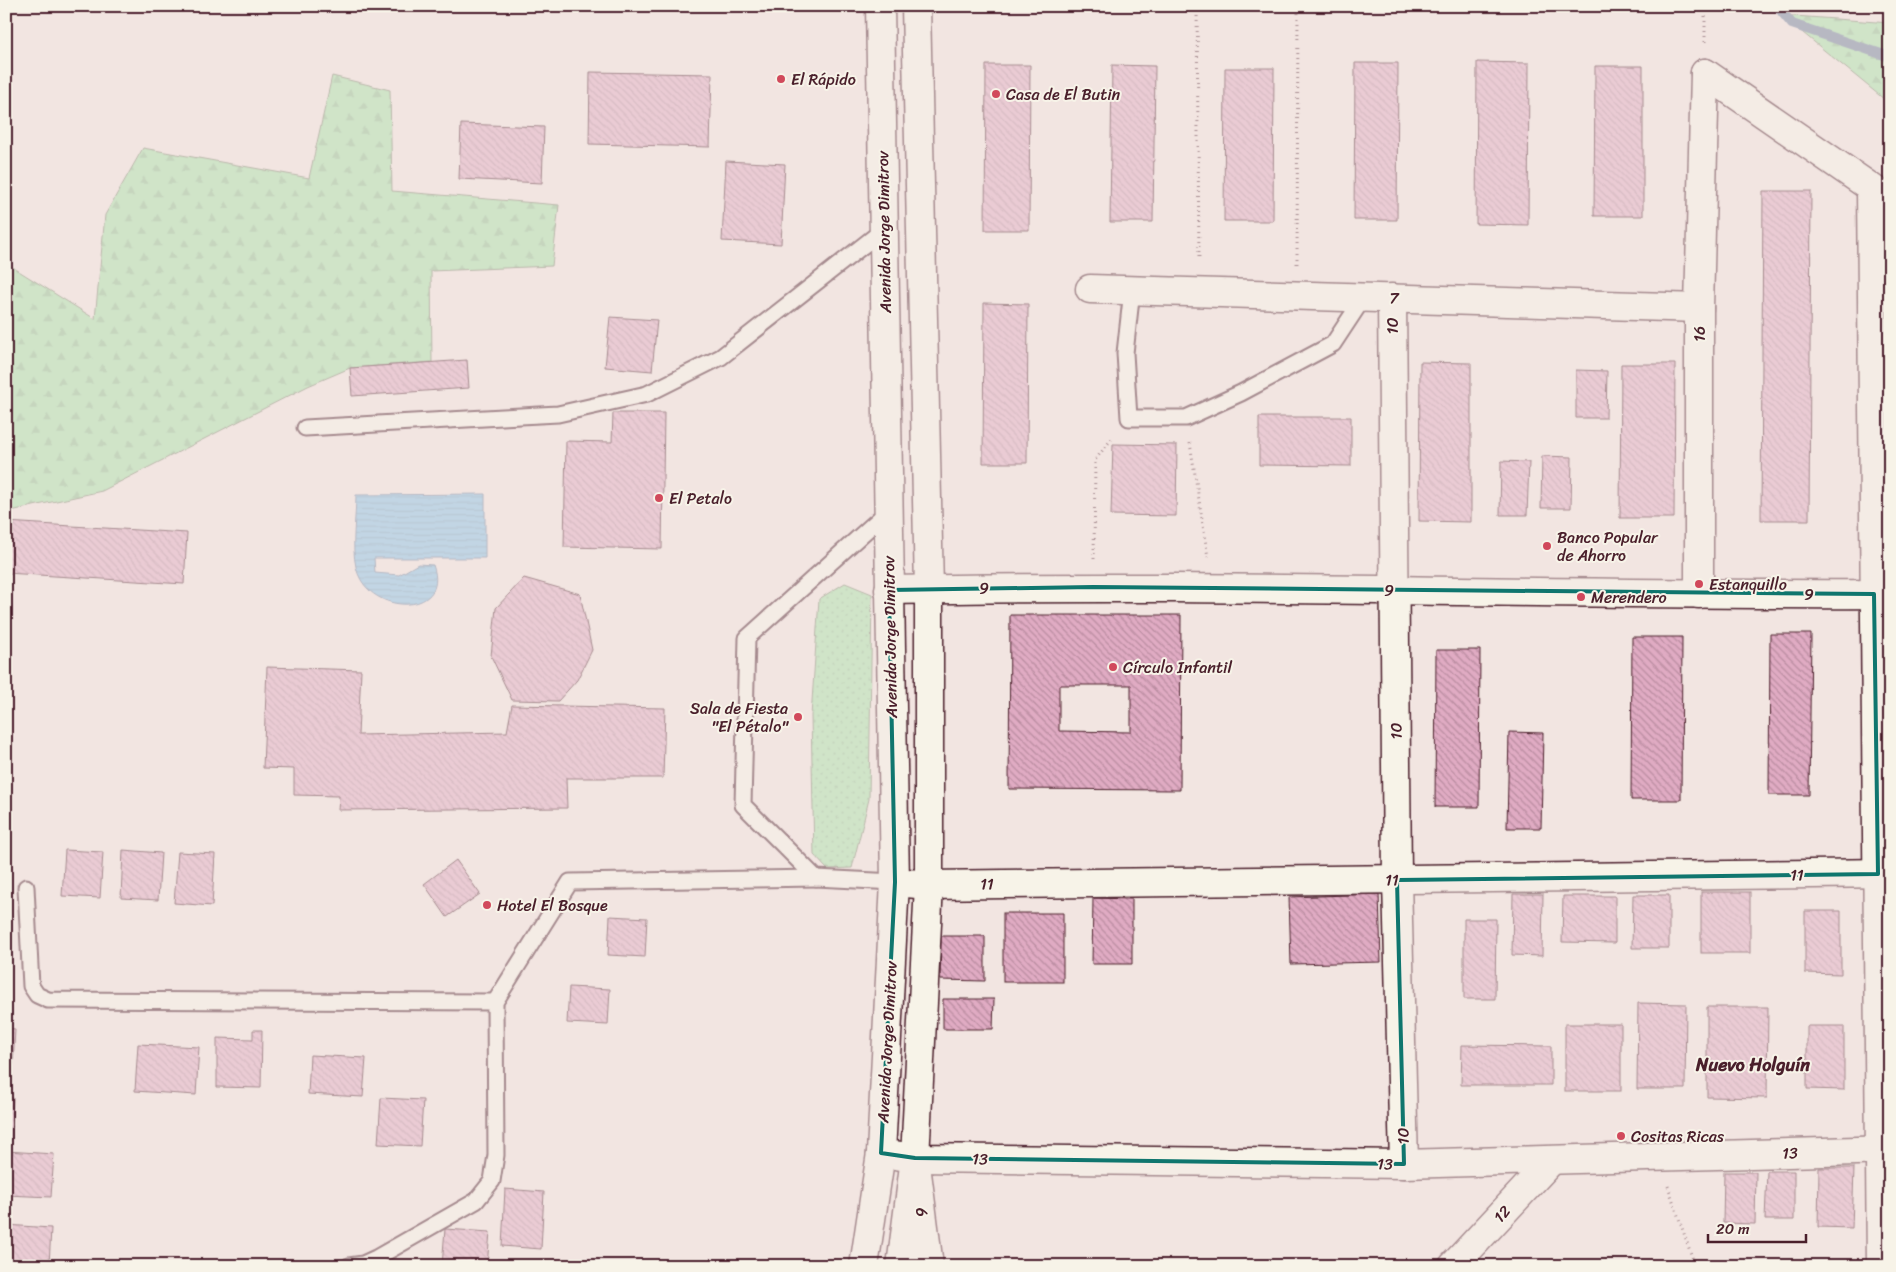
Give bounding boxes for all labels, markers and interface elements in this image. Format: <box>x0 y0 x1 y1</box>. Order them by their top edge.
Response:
place label: El Rápido <box>791 65 856 94</box>
marker: El Rápido <box>775 73 787 85</box>
place label: Casa de El Butin <box>1006 80 1121 109</box>
marker: Casa de El Butin <box>990 88 1002 100</box>
street label: Avenida Jorge Dimitrov <box>868 150 900 314</box>
street label: 7 <box>1389 283 1400 313</box>
street label: 10 <box>1378 318 1407 334</box>
street label: 16 <box>1685 326 1714 342</box>
place label: El Petalo <box>669 484 732 513</box>
marker: El Petalo <box>653 492 665 504</box>
place label: Banco Popular de Ahorro <box>1557 523 1659 570</box>
marker: Banco Popular de Ahorro <box>1541 540 1553 552</box>
street label: Avenida Jorge Dimitrov <box>874 555 906 719</box>
place label: Estanquillo <box>1709 570 1787 599</box>
street label: 9 <box>979 573 989 603</box>
street label: 9 <box>1384 575 1394 605</box>
marker: Estanquillo <box>1693 578 1705 590</box>
street label: 9 <box>1804 580 1814 609</box>
place label: Merendero <box>1591 583 1667 612</box>
marker: Merendero <box>1575 591 1587 603</box>
place label: Círculo Infantil <box>1123 653 1232 682</box>
marker: Círculo Infantil <box>1107 661 1119 673</box>
place label: Sala de Fiesta "El Pétalo" <box>690 694 789 741</box>
marker: Sala de Fiesta "El Pétalo" <box>792 711 804 723</box>
street label: 10 <box>1381 722 1411 740</box>
street label: 11 <box>1790 860 1804 890</box>
street label: 11 <box>1385 865 1399 895</box>
street label: 11 <box>980 869 994 899</box>
place label: Hotel El Bosque <box>497 891 608 920</box>
marker: Hotel El Bosque <box>481 899 493 911</box>
street label: Avenida Jorge Dimitrov <box>868 960 906 1125</box>
district label: Nuevo Holguín <box>1695 1049 1810 1081</box>
place label: Cositas Ricas <box>1631 1122 1725 1151</box>
street label: 10 <box>1388 1127 1418 1145</box>
marker: Cositas Ricas <box>1615 1130 1627 1142</box>
street label: 13 <box>1782 1138 1799 1168</box>
street label: 13 <box>972 1144 988 1174</box>
street label: 13 <box>1377 1149 1393 1179</box>
street label: 12 <box>1486 1198 1518 1230</box>
street label: 6 <box>907 1205 937 1219</box>
scale bar <box>1708 1212 1806 1244</box>
text: 20 m <box>1716 1216 1750 1242</box>

